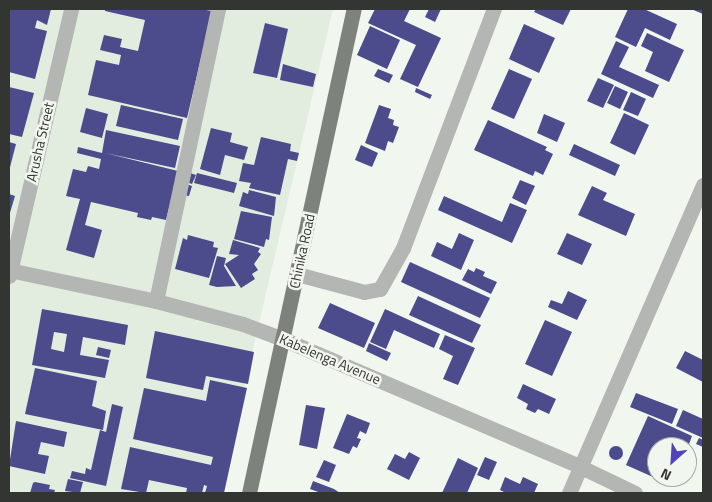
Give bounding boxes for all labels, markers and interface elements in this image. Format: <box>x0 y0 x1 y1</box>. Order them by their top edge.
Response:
street label: Arusha Street <box>23 101 57 183</box>
street label: Chinika Road <box>286 212 318 290</box>
street label: Kabelenga Avenue <box>277 330 383 388</box>
north arrow <box>647 437 697 487</box>
text: N <box>657 463 675 487</box>

